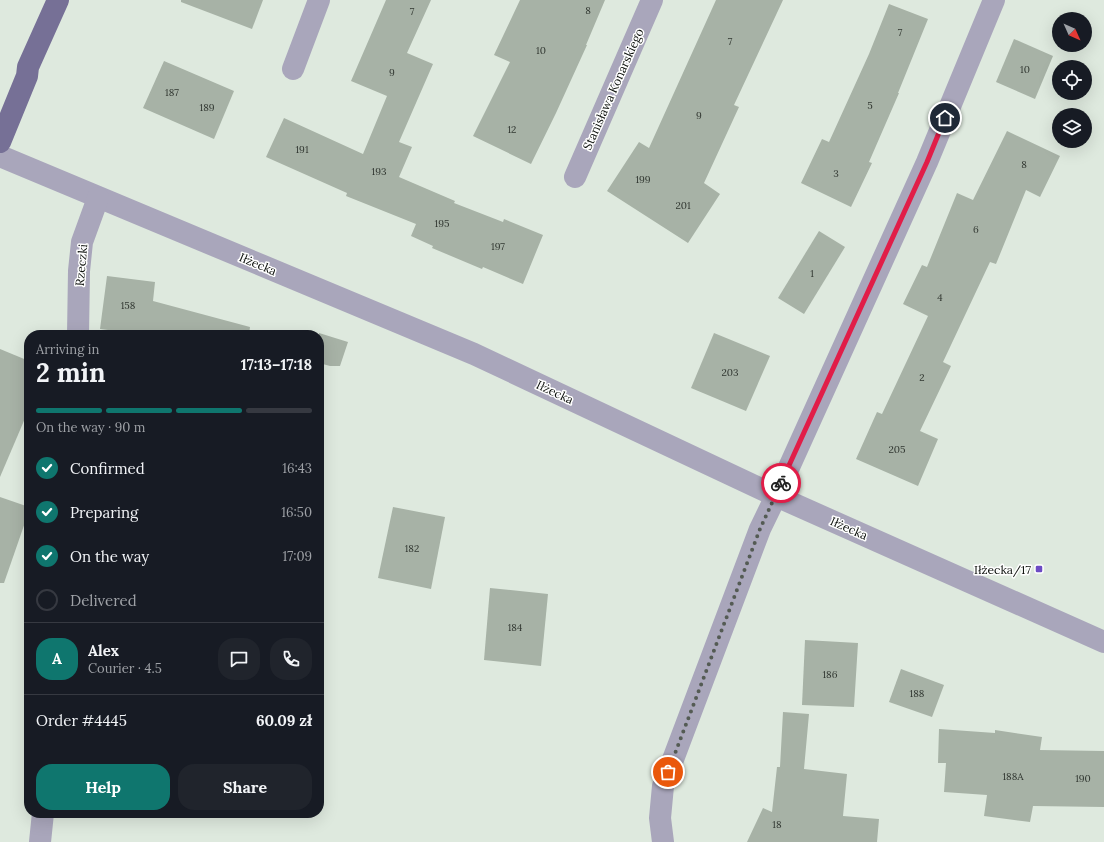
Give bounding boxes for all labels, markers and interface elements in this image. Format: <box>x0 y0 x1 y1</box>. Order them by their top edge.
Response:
house number: 8 <box>585 4 591 17</box>
house number: 7 <box>410 5 415 18</box>
north arrow <box>1052 12 1092 52</box>
map controls <box>1052 12 1092 148</box>
street label: Stanisława Konarskiego <box>579 26 647 152</box>
house number: 7 <box>898 26 903 39</box>
house number: 7 <box>728 35 733 48</box>
house number: 10 <box>536 44 546 57</box>
button: locate <box>1052 60 1092 100</box>
house number: 10 <box>1020 63 1030 76</box>
house number: 9 <box>389 66 395 79</box>
house number: 187 <box>165 86 179 99</box>
house number: 5 <box>867 99 873 112</box>
house number: 189 <box>200 101 215 114</box>
pin <box>928 101 962 135</box>
icon: home <box>934 107 956 129</box>
button: layers <box>1052 108 1092 148</box>
house number: 9 <box>696 109 702 122</box>
house number: 12 <box>507 123 517 136</box>
house number: 191 <box>295 143 309 156</box>
house number: 8 <box>1021 158 1027 171</box>
house number: 193 <box>372 165 387 178</box>
house number: 3 <box>833 167 839 180</box>
house number: 199 <box>635 173 651 186</box>
house number: 201 <box>675 199 691 212</box>
house number: 195 <box>435 217 449 230</box>
house number: 6 <box>973 223 979 236</box>
house number: 197 <box>491 240 505 253</box>
street label: Rzeczki <box>72 243 90 287</box>
street label: Iłżecka <box>237 249 279 279</box>
house number: 1 <box>810 267 814 280</box>
house number: 4 <box>937 291 943 304</box>
house number: 158 <box>121 299 136 312</box>
text: Arriving in <box>36 341 99 358</box>
text: 17:13–17:18 <box>241 355 312 374</box>
text: 2 min <box>36 356 106 389</box>
house number: 203 <box>721 366 739 379</box>
house number: 2 <box>919 371 925 384</box>
street label: Iłżecka <box>534 377 576 407</box>
text: On the way · 90 m <box>36 419 145 436</box>
house number: 205 <box>888 443 906 456</box>
icon: check <box>36 457 58 479</box>
text: Confirmed <box>70 459 145 478</box>
text: 16:43 <box>282 460 312 477</box>
courier <box>761 463 801 503</box>
icon: bike <box>770 472 792 494</box>
icon: check <box>36 501 58 523</box>
text: Preparing <box>70 503 138 522</box>
text: 16:50 <box>281 504 312 521</box>
street label: Iłżecka <box>828 513 870 543</box>
house number: 182 <box>405 542 419 555</box>
icon: check <box>36 545 58 567</box>
text: On the way <box>70 547 149 566</box>
text: 17:09 <box>282 548 312 565</box>
place label: Iłżecka/17 <box>974 562 1031 578</box>
marker: Iłżecka/17 <box>1034 564 1044 574</box>
text: Delivered <box>70 591 137 610</box>
house number: 184 <box>508 621 523 634</box>
button: chat <box>218 638 260 680</box>
button: phone <box>270 638 312 680</box>
text: Alex <box>88 641 119 660</box>
text: A <box>52 649 62 668</box>
text: Courier · 4.5 <box>88 660 162 677</box>
house number: 186 <box>822 668 838 681</box>
house number: 188 <box>910 687 925 700</box>
text: Order #4445 <box>36 711 127 730</box>
text: 60.09 zł <box>256 711 312 730</box>
pin <box>651 755 685 789</box>
icon: bag <box>657 761 679 783</box>
button: Help <box>36 764 170 810</box>
button: Share <box>178 764 312 810</box>
house number: 188A <box>1002 770 1024 783</box>
house number: 190 <box>1075 772 1091 785</box>
house number: 18 <box>772 818 782 831</box>

